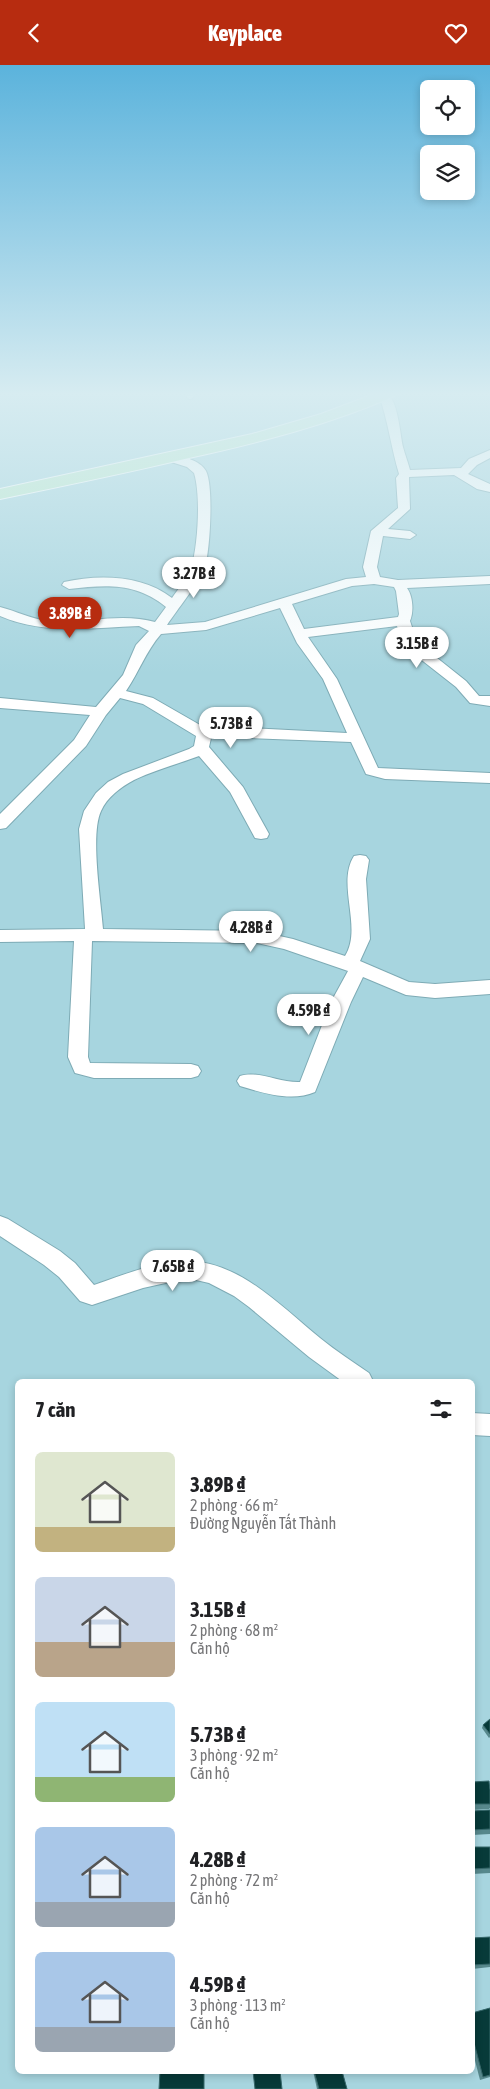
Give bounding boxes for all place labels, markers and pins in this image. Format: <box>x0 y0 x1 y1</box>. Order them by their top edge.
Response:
pin: 3.27B ₫ <box>148 557 240 599</box>
pin: 3.89B ₫ <box>24 597 116 639</box>
pin: 3.15B ₫ <box>371 627 463 669</box>
pin: 5.73B ₫ <box>185 707 277 749</box>
pin: 4.28B ₫ <box>205 911 297 953</box>
pin: 4.59B ₫ <box>263 993 355 1036</box>
pin: 7.65B ₫ <box>127 1249 219 1292</box>

